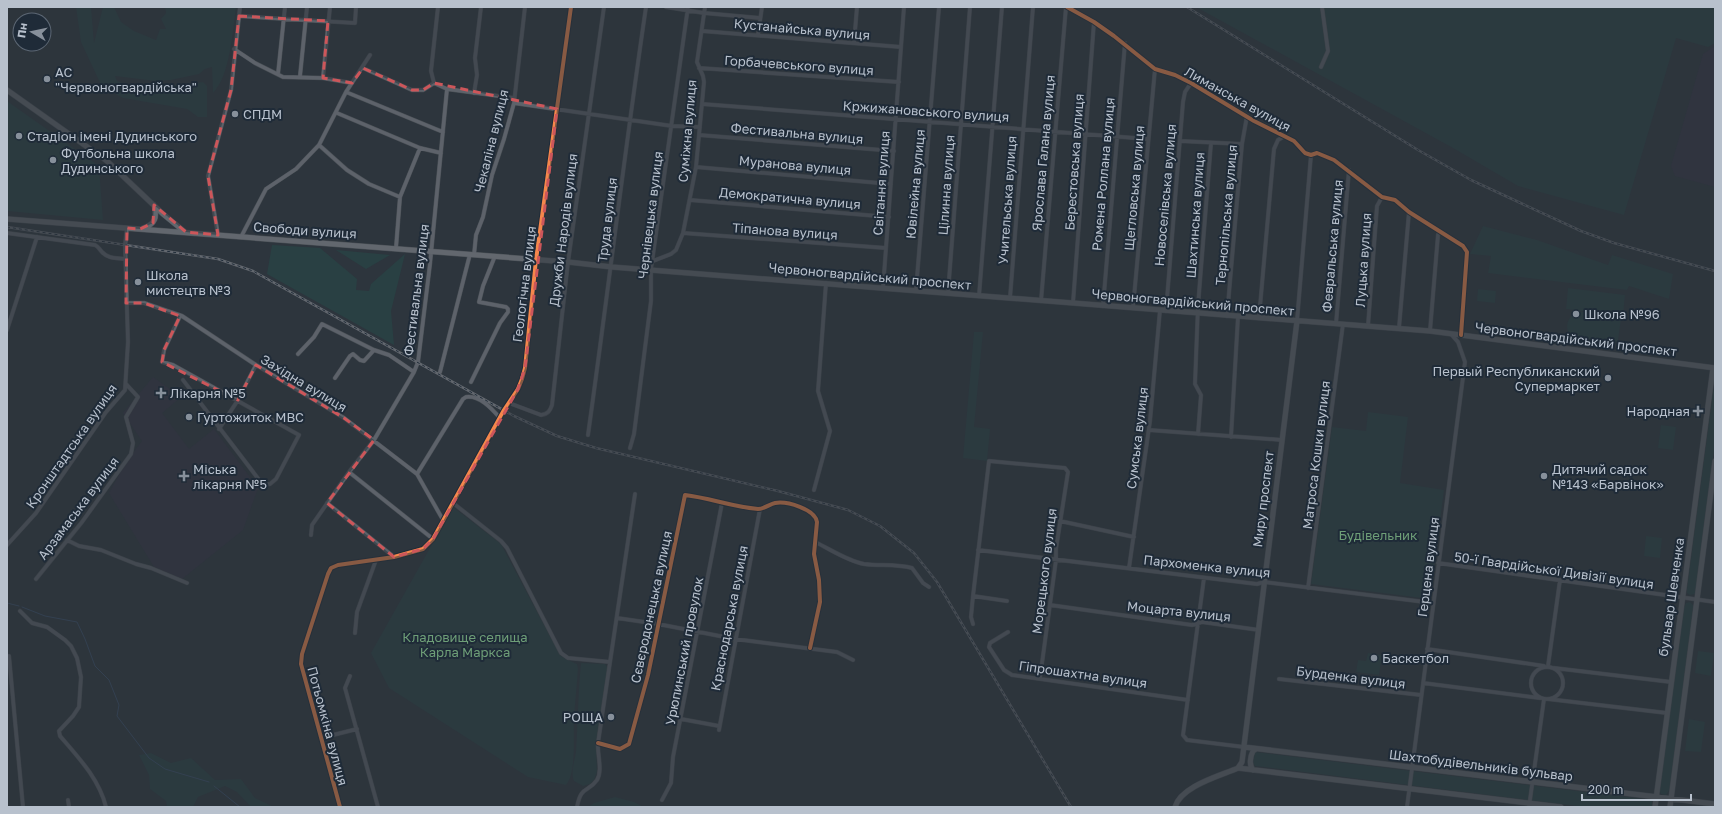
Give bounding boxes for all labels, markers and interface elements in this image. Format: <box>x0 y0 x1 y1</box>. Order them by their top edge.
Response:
north arrow <box>12 12 52 52</box>
street label: Кустанайська вулиця <box>733 15 871 43</box>
text: Пн <box>14 22 29 39</box>
street label: Горбачевського вулиця <box>724 52 874 78</box>
street label: Лиманська вулиця <box>1182 63 1294 135</box>
place label: АС "Червоногвардійська" <box>55 64 197 95</box>
marker: АС "Червоногвардійська" <box>42 74 52 84</box>
street label: Ярослава Галана вулиця <box>1028 74 1058 232</box>
street label: Суміжна вулиця <box>675 79 699 183</box>
street label: Чекаліна вулиця <box>470 88 512 194</box>
street label: Берестовська вулиця <box>1061 93 1087 231</box>
street label: Кржижановського вулиця <box>842 97 1010 125</box>
street label: Ромена Роллана вулиця <box>1088 97 1118 251</box>
place label: СПДМ <box>243 106 282 122</box>
marker: СПДМ <box>230 109 240 119</box>
street label: Фестивальна вулиця <box>730 119 864 147</box>
street label: Новоселівська вулиця <box>1151 123 1179 267</box>
street label: Щегловська вулиця <box>1121 125 1147 251</box>
place label: Стадіон імені Дудинського <box>27 128 197 144</box>
street label: Ювілейна вулиця <box>902 128 928 240</box>
street label: Світання вулиця <box>869 130 893 236</box>
marker: Стадіон імені Дудинського <box>14 131 24 141</box>
street label: Цілинна вулиця <box>935 134 957 236</box>
street label: Учительська вулиця <box>995 135 1019 265</box>
street label: Тернопільська вулиця <box>1212 144 1240 286</box>
place label: Футбольна школа Дудинського <box>61 145 175 176</box>
street label: Чернівецька вулиця <box>634 150 666 280</box>
street label: Шахтинська вулиця <box>1183 151 1207 279</box>
street label: Муранова вулиця <box>738 152 852 178</box>
street label: Дружби Народів вулиця <box>546 153 580 307</box>
marker: Футбольна школа Дудинського <box>48 155 58 165</box>
street label: Труда вулиця <box>594 177 620 263</box>
street label: Февральська вулиця <box>1318 179 1346 313</box>
street label: Демократична вулиця <box>719 184 861 212</box>
street label: Луцька вулиця <box>1352 212 1374 308</box>
street label: Свободи вулиця <box>253 218 357 242</box>
street label: Тіпанова вулиця <box>732 219 838 243</box>
street label: Фестивальна вулиця <box>400 223 432 357</box>
street label: Геологічна вулиця <box>509 225 539 343</box>
street label: Червоногвардійський проспект <box>768 259 973 293</box>
place label: Школа мистецтв №3 <box>146 267 231 298</box>
marker: Школа мистецтв №3 <box>133 277 143 287</box>
street label: Червоногвардійський проспект <box>1091 285 1296 319</box>
place label: Школа №96 <box>1584 306 1660 322</box>
marker: Школа №96 <box>1571 309 1581 319</box>
street label: Червоногвардійський проспект <box>1474 319 1678 359</box>
street label: Західна вулиця <box>258 351 350 415</box>
place label: Первый Республиканский Супермаркет <box>1432 363 1601 394</box>
marker: Первый Республиканский Супермаркет <box>1603 373 1613 383</box>
street label: Матроса Кошки вулиця <box>1299 380 1333 530</box>
street label: Кронштадтська вулиця <box>22 381 120 511</box>
place label: Лікарня №5 <box>170 385 246 401</box>
street label: Сумська вулиця <box>1123 386 1151 490</box>
marker: Лікарня №5 <box>155 387 167 399</box>
place label: Народная <box>1627 403 1690 419</box>
marker: Народная <box>1693 406 1703 416</box>
place label: Гуртожиток МВС <box>197 409 304 425</box>
marker: Гуртожиток МВС <box>184 412 194 422</box>
street label: Миру проспект <box>1249 449 1277 548</box>
street label: Арзамаська вулиця <box>34 453 122 563</box>
place label: Міська лікарня №5 <box>193 461 267 492</box>
place label: Дитячий садок №143 «Барвінок» <box>1552 461 1664 492</box>
marker: Міська лікарня №5 <box>178 470 190 482</box>
marker: Дитячий садок №143 «Барвінок» <box>1539 471 1549 481</box>
street label: Морецького вулиця <box>1028 507 1060 635</box>
street label: Герцена вулиця <box>1414 516 1442 618</box>
park label: Будівельник <box>1338 527 1418 543</box>
street label: Сєвєродонецька вулиця <box>627 529 675 685</box>
street label: бульвар Шевченка <box>1655 537 1687 657</box>
street label: Краснодарська вулиця <box>707 544 751 692</box>
street label: 50-ї Гвардійської Дивізії вулиця <box>1453 548 1655 592</box>
street label: Пархоменка вулиця <box>1143 551 1271 581</box>
street label: Урюпинський провулок <box>662 575 706 727</box>
street label: Моцарта вулиця <box>1126 598 1232 624</box>
park label: Кладовище селища Карла Маркса <box>402 629 528 660</box>
place label: Баскетбол <box>1382 650 1449 666</box>
marker: Баскетбол <box>1369 653 1379 663</box>
street label: Гіпрошахтна вулиця <box>1018 657 1148 691</box>
street label: Бурденка вулиця <box>1295 662 1407 692</box>
street label: Потьомкіна вулиця <box>304 665 352 787</box>
place label: РОЩА <box>563 709 603 725</box>
marker: РОЩА <box>606 712 616 722</box>
street label: Шахтобудівельників бульвар <box>1388 746 1574 784</box>
scale bar <box>1582 776 1691 802</box>
text: 200 m <box>1588 782 1623 797</box>

